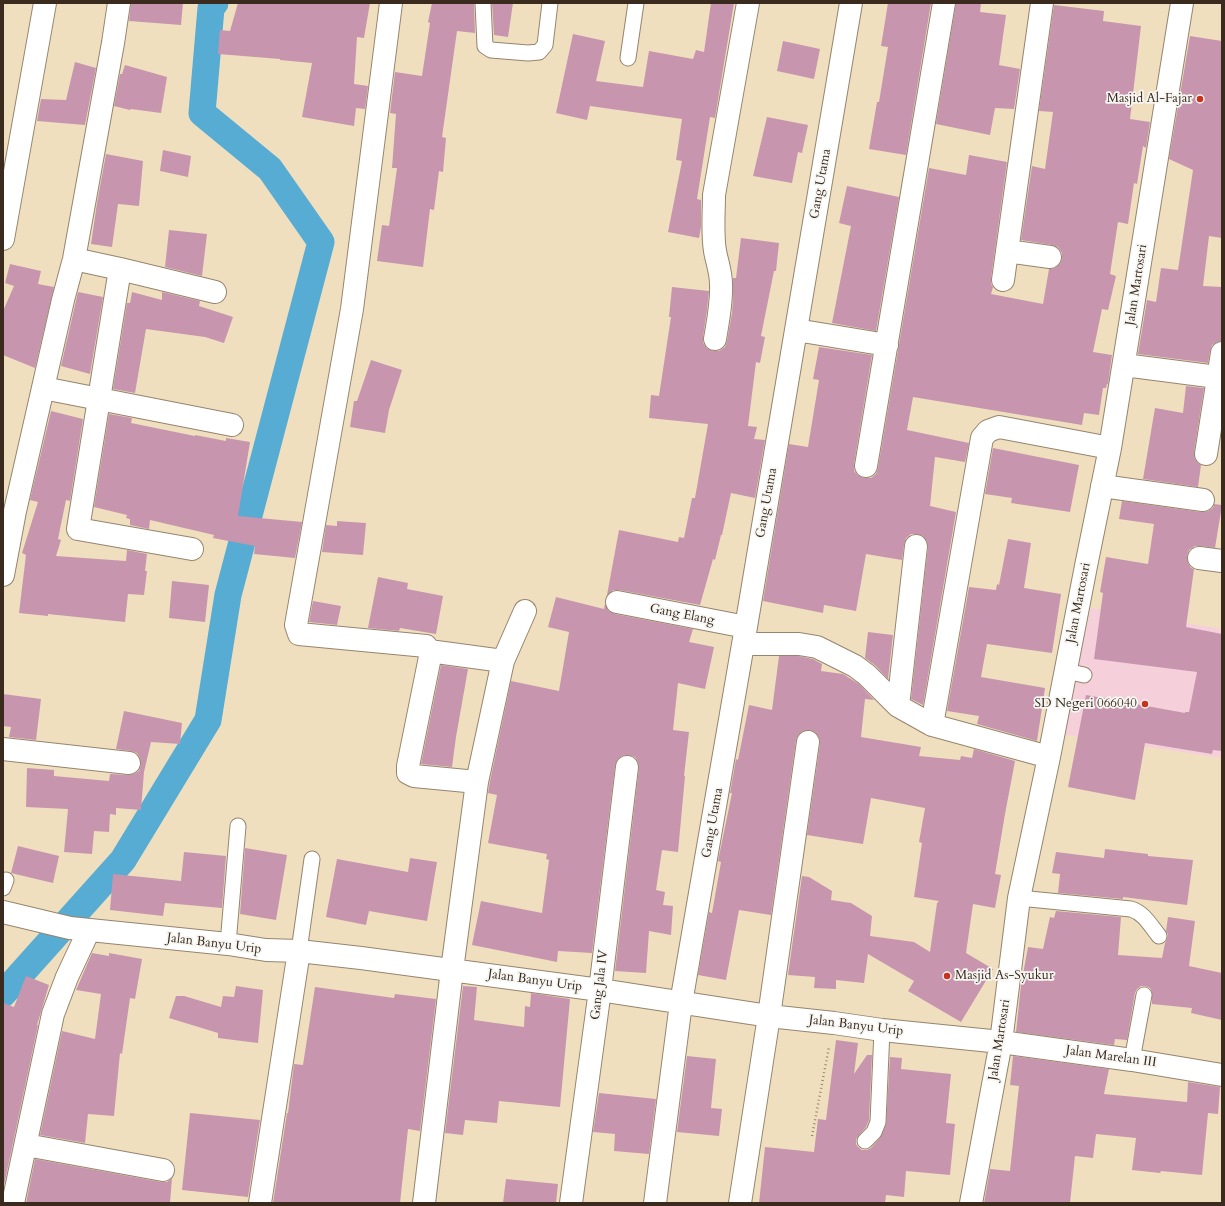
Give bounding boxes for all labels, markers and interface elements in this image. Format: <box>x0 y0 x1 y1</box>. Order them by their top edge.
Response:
place label: Masjid Al-Fajar <box>1107 91 1192 107</box>
marker: Masjid Al-Fajar <box>1195 94 1205 104</box>
street label: Gang Utama <box>807 148 835 220</box>
street label: Jalan Martosari <box>1123 243 1151 327</box>
street label: Gang Utama <box>753 467 781 539</box>
street label: Jalan Martosari <box>1064 561 1094 645</box>
street label: Gang Elang <box>648 601 716 629</box>
place label: SD Negeri 066040 <box>1034 696 1137 712</box>
marker: SD Negeri 066040 <box>1140 699 1150 709</box>
street label: Gang Utama <box>699 787 727 859</box>
street label: Jalan Banyu Urip <box>166 930 262 958</box>
street label: Gang Jala IV <box>588 949 612 1021</box>
street label: Jalan Banyu Urip <box>487 967 583 995</box>
place label: Masjid As-Syukur <box>955 968 1054 984</box>
marker: Masjid As-Syukur <box>942 971 952 981</box>
street label: Jalan Martosari <box>986 998 1014 1082</box>
street label: Jalan Banyu Urip <box>808 1012 904 1040</box>
street label: Jalan Marelan III <box>1065 1043 1157 1071</box>

